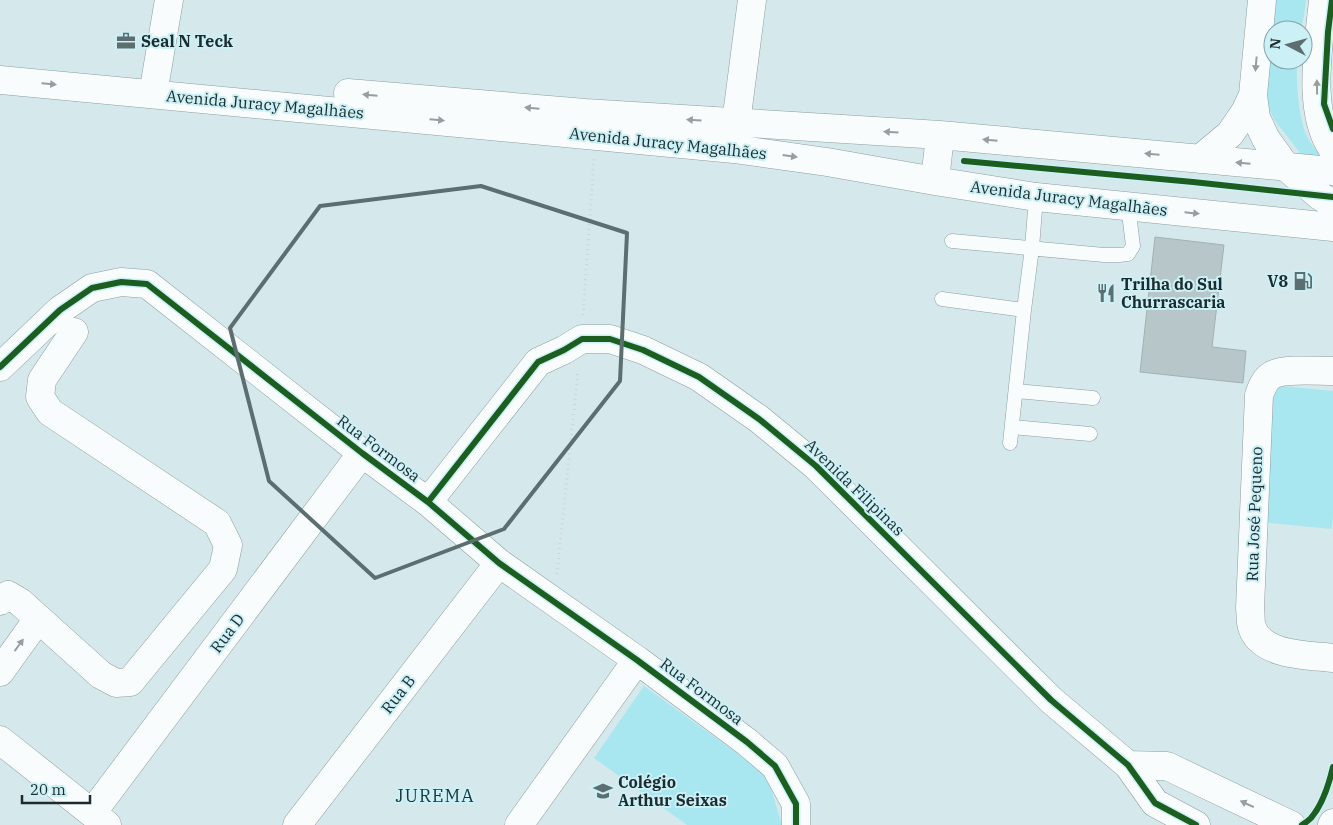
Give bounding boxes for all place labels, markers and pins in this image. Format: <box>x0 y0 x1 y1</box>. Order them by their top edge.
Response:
office icon: Seal N Teck <box>115 30 137 52</box>
place label: Seal N Teck <box>141 31 233 51</box>
fuel station icon: V8 <box>1292 270 1314 292</box>
place label: V8 <box>1267 271 1288 291</box>
place label: Trilha do Sul Churrascaria <box>1121 274 1225 312</box>
restaurant icon: Trilha do Sul Churrascaria <box>1095 282 1117 304</box>
place label: Colégio Arthur Seixas <box>618 772 727 810</box>
school or university icon: Colégio Arthur Seixas <box>592 780 614 802</box>

